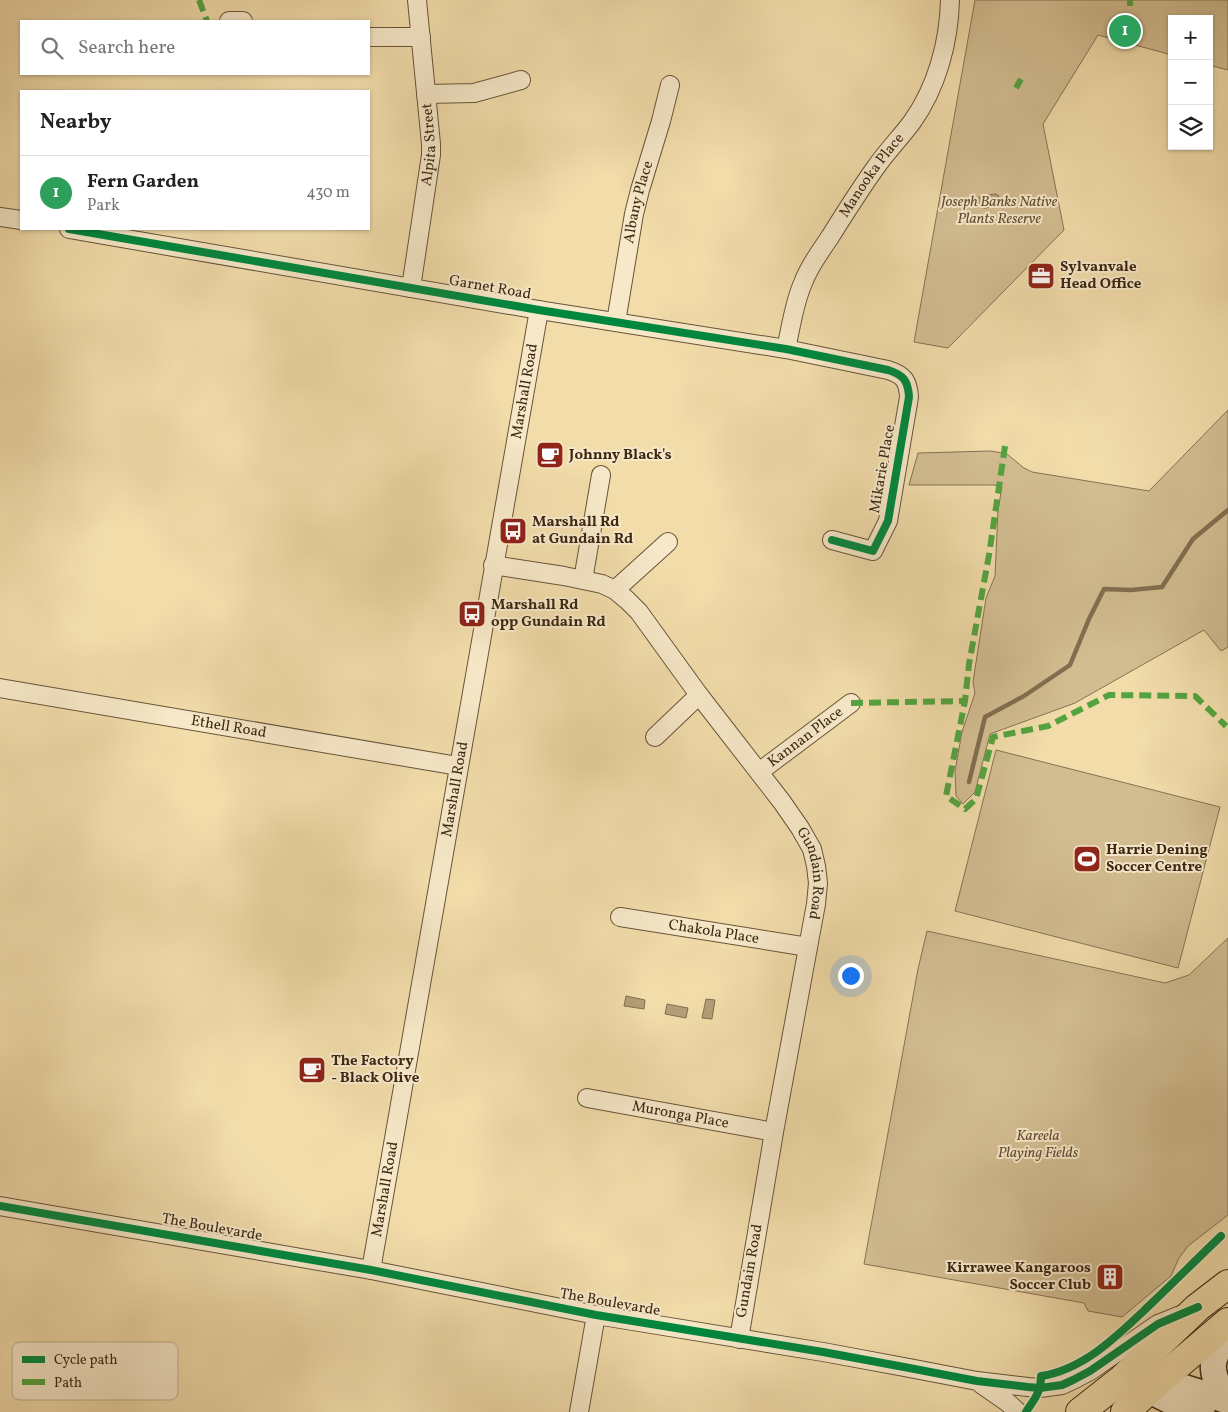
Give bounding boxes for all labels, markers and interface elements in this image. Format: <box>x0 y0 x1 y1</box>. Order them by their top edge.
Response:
pin: 1 <box>1109 12 1141 50</box>
map controls <box>1168 15 1213 150</box>
button: + <box>1168 15 1213 60</box>
search box <box>20 20 370 75</box>
icon: search <box>38 34 66 62</box>
text: Search here <box>78 35 175 61</box>
button: − <box>1168 60 1213 105</box>
street label: Alpita Street <box>416 102 442 187</box>
button: layers <box>1168 105 1213 150</box>
text: Nearby <box>40 108 111 137</box>
street label: Manooka Place <box>834 129 909 222</box>
street label: Albany Place <box>619 158 659 245</box>
text: Fern Garden <box>87 169 199 195</box>
text: 1 <box>53 182 59 204</box>
text: 430 m <box>306 182 350 204</box>
park label: Joseph Banks Native Plants Reserve <box>939 192 1058 230</box>
text: Park <box>87 195 120 217</box>
place label: Sylvanvale Head Office <box>1060 257 1142 295</box>
office icon: Sylvanvale Head Office <box>1026 261 1056 291</box>
street label: Garnet Road <box>447 270 533 306</box>
street label: Marshall Road <box>506 342 543 441</box>
street label: Mikarie Place <box>865 423 901 515</box>
cafe icon: Johnny Black's <box>535 440 565 470</box>
place label: Johnny Black's <box>568 445 672 466</box>
place label: Marshall Rd at Gundain Rd <box>532 512 633 550</box>
bus stop icon: Marshall Rd at Gundain Rd <box>498 516 528 546</box>
place label: Marshall Rd opp Gundain Rd <box>491 595 606 633</box>
bus stop icon: Marshall Rd opp Gundain Rd <box>457 599 487 629</box>
street label: Kannan Place <box>763 702 848 772</box>
street label: Ethell Road <box>189 710 268 744</box>
street label: Marshall Road <box>436 740 474 839</box>
street label: Gundain Road <box>791 823 828 921</box>
place label: Harrie Dening Soccer Centre <box>1106 840 1208 878</box>
sports icon: Harrie Dening Soccer Centre <box>1072 844 1102 874</box>
street label: Chakola Place <box>667 914 761 950</box>
your location <box>838 963 864 989</box>
place label: The Factory - Black Olive <box>331 1051 420 1089</box>
cafe icon: The Factory - Black Olive <box>297 1055 327 1085</box>
street label: Muronga Place <box>630 1096 731 1134</box>
park label: Kareela Playing Fields <box>998 1126 1079 1164</box>
street label: Marshall Road <box>366 1140 404 1239</box>
street label: The Boulevarde <box>160 1209 264 1247</box>
street label: Gundain Road <box>731 1223 769 1319</box>
place label: Kirrawee Kangaroos Soccer Club <box>946 1258 1091 1296</box>
building icon: Kirrawee Kangaroos Soccer Club <box>1095 1262 1125 1292</box>
street label: The Boulevarde <box>558 1284 662 1322</box>
legend <box>12 1342 178 1400</box>
text: Cycle path <box>54 1351 118 1370</box>
text: Path <box>54 1374 82 1393</box>

